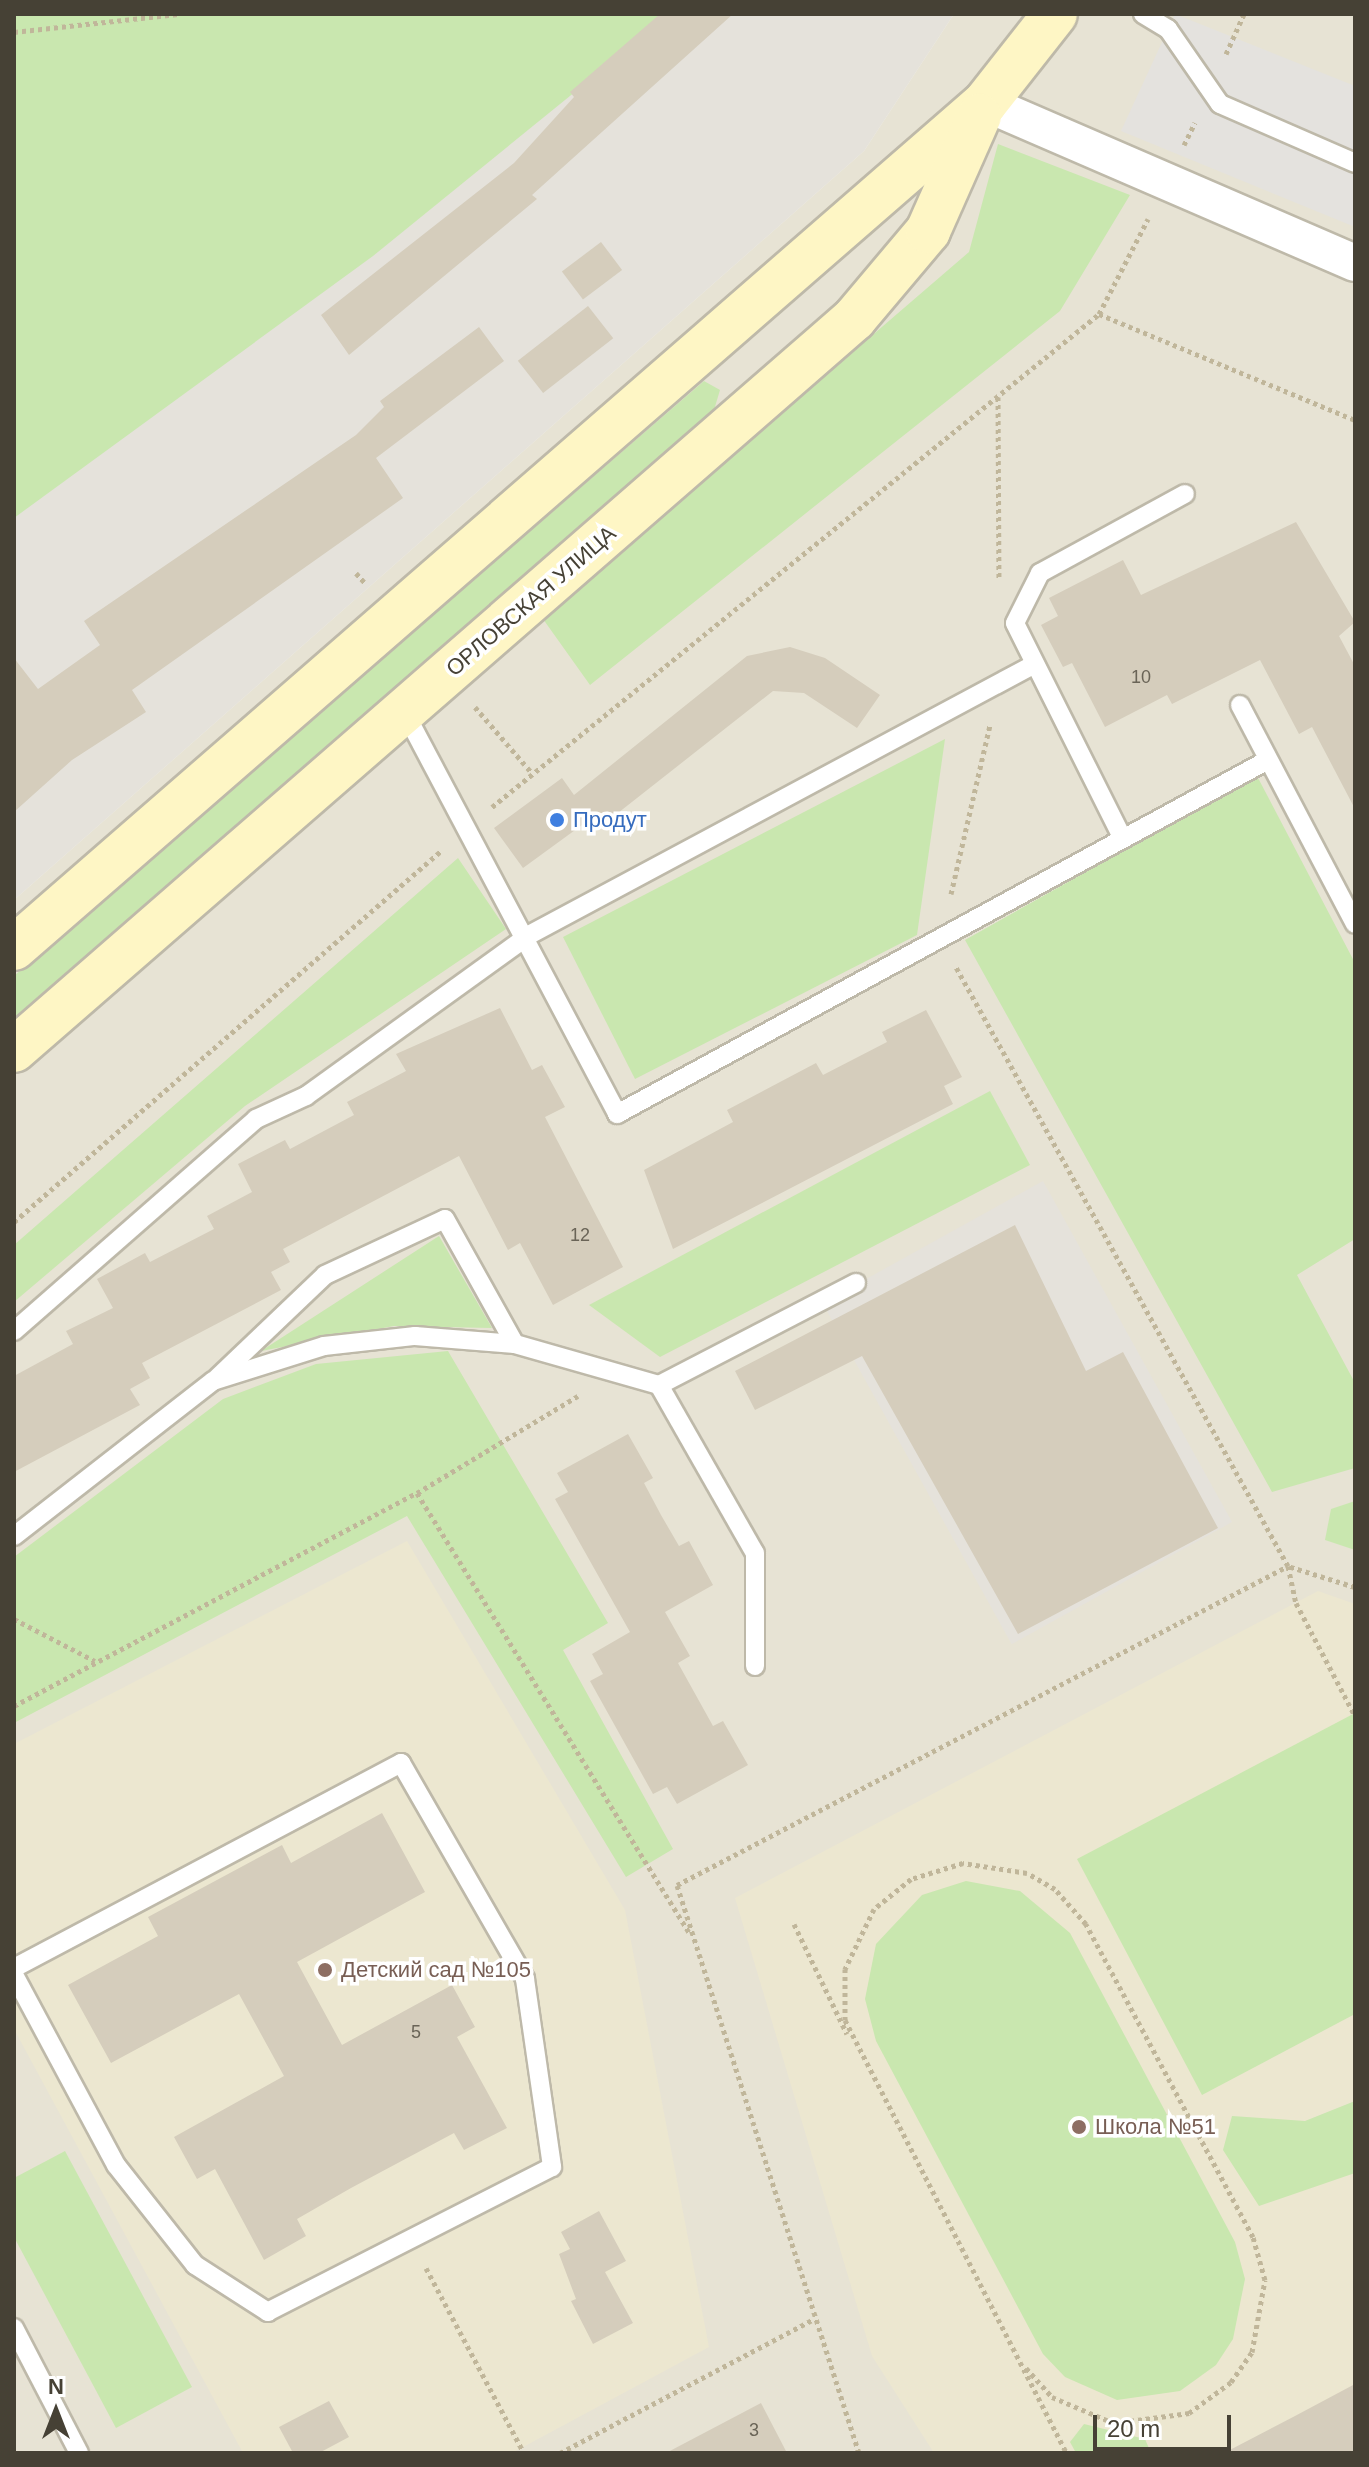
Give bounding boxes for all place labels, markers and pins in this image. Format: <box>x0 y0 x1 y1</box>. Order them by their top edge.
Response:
place label: Продут <box>573 807 647 833</box>
marker: Продут <box>548 811 566 829</box>
place label: Детский сад №105 <box>341 1957 531 1983</box>
marker: Детский сад №105 <box>316 1961 334 1979</box>
place label: Школа №51 <box>1095 2114 1216 2140</box>
marker: Школа №51 <box>1070 2118 1088 2136</box>

